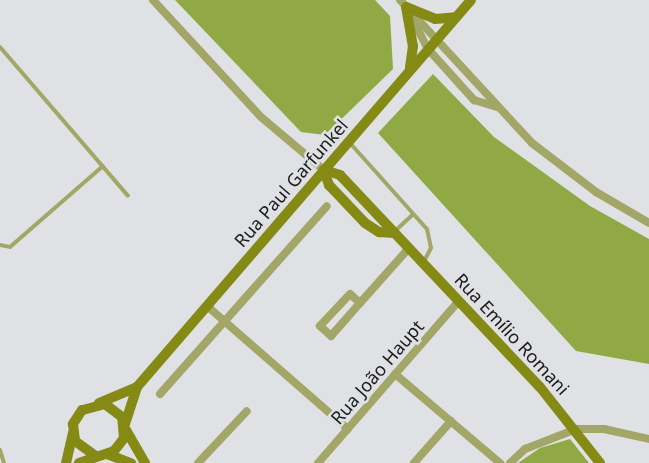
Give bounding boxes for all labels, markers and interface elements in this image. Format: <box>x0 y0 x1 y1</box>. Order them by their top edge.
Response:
street label: Rua Paul Garfunkel <box>230 115 352 251</box>
street label: Rua Emílio Romani <box>450 269 574 399</box>
street label: Rua João Haupt <box>326 316 428 428</box>

